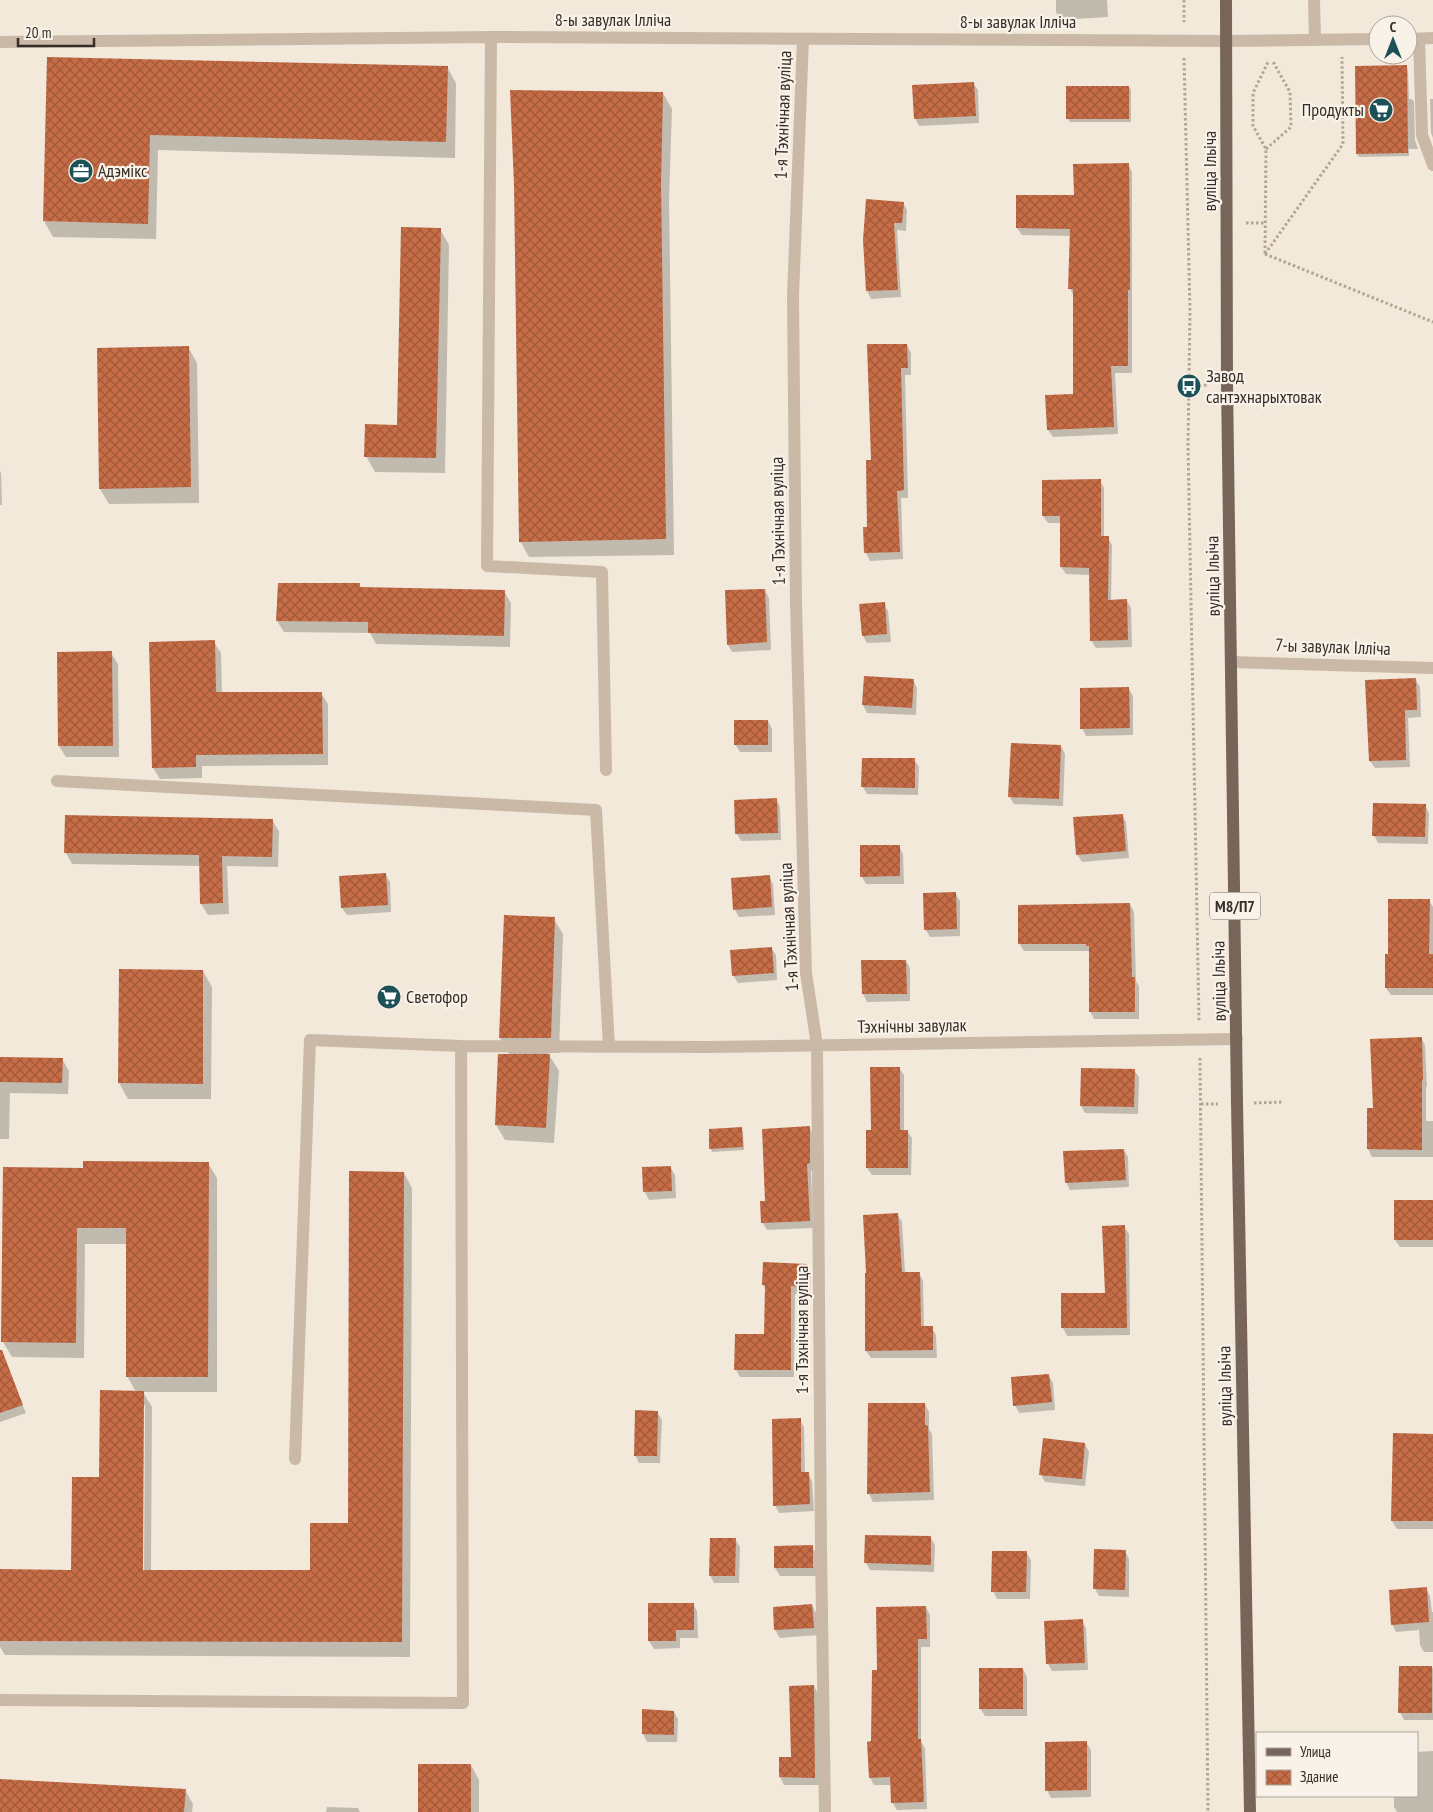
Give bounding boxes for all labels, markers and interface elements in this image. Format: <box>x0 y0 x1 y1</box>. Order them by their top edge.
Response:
street label: 8-ы завулак Ілліча <box>555 8 671 31</box>
street label: 8-ы завулак Ілліча <box>960 10 1076 33</box>
scale bar <box>18 15 94 47</box>
north arrow <box>1368 15 1418 65</box>
text: С <box>1390 18 1397 36</box>
text: 20 m <box>25 23 51 42</box>
street label: 1-я Тэхнічная вуліца <box>769 50 796 180</box>
supermarket icon: Продукты <box>1368 97 1394 123</box>
place label: Продукты <box>1302 98 1364 121</box>
street label: вуліца Ільіча <box>1198 131 1221 211</box>
office icon: Адэмікс <box>68 158 94 184</box>
place label: Адэмікс <box>98 159 148 182</box>
place label: Завод сантэхнарыхтовак <box>1206 364 1322 408</box>
bus stop icon: Завод сантэхнарыхтовак <box>1176 373 1202 399</box>
street label: 1-я Тэхнічная вуліца <box>765 456 790 586</box>
street label: вуліца Ільіча <box>1200 536 1225 616</box>
street label: 7-ы завулак Ілліча <box>1275 633 1391 660</box>
street label: 1-я Тэхнічная вуліца <box>774 862 803 992</box>
road number: М8/П7 <box>1210 892 1260 919</box>
street label: вуліца Ільіча <box>1206 941 1231 1021</box>
supermarket icon: Светофор <box>376 984 402 1010</box>
place label: Светофор <box>406 985 468 1008</box>
street label: Тэхнічны завулак <box>857 1013 967 1038</box>
street label: 1-я Тэхнічная вуліца <box>790 1266 813 1394</box>
street label: вуліца Ільіча <box>1212 1346 1237 1426</box>
legend <box>1256 1732 1418 1797</box>
text: Улица <box>1300 1742 1331 1761</box>
text: Здание <box>1300 1767 1338 1786</box>

